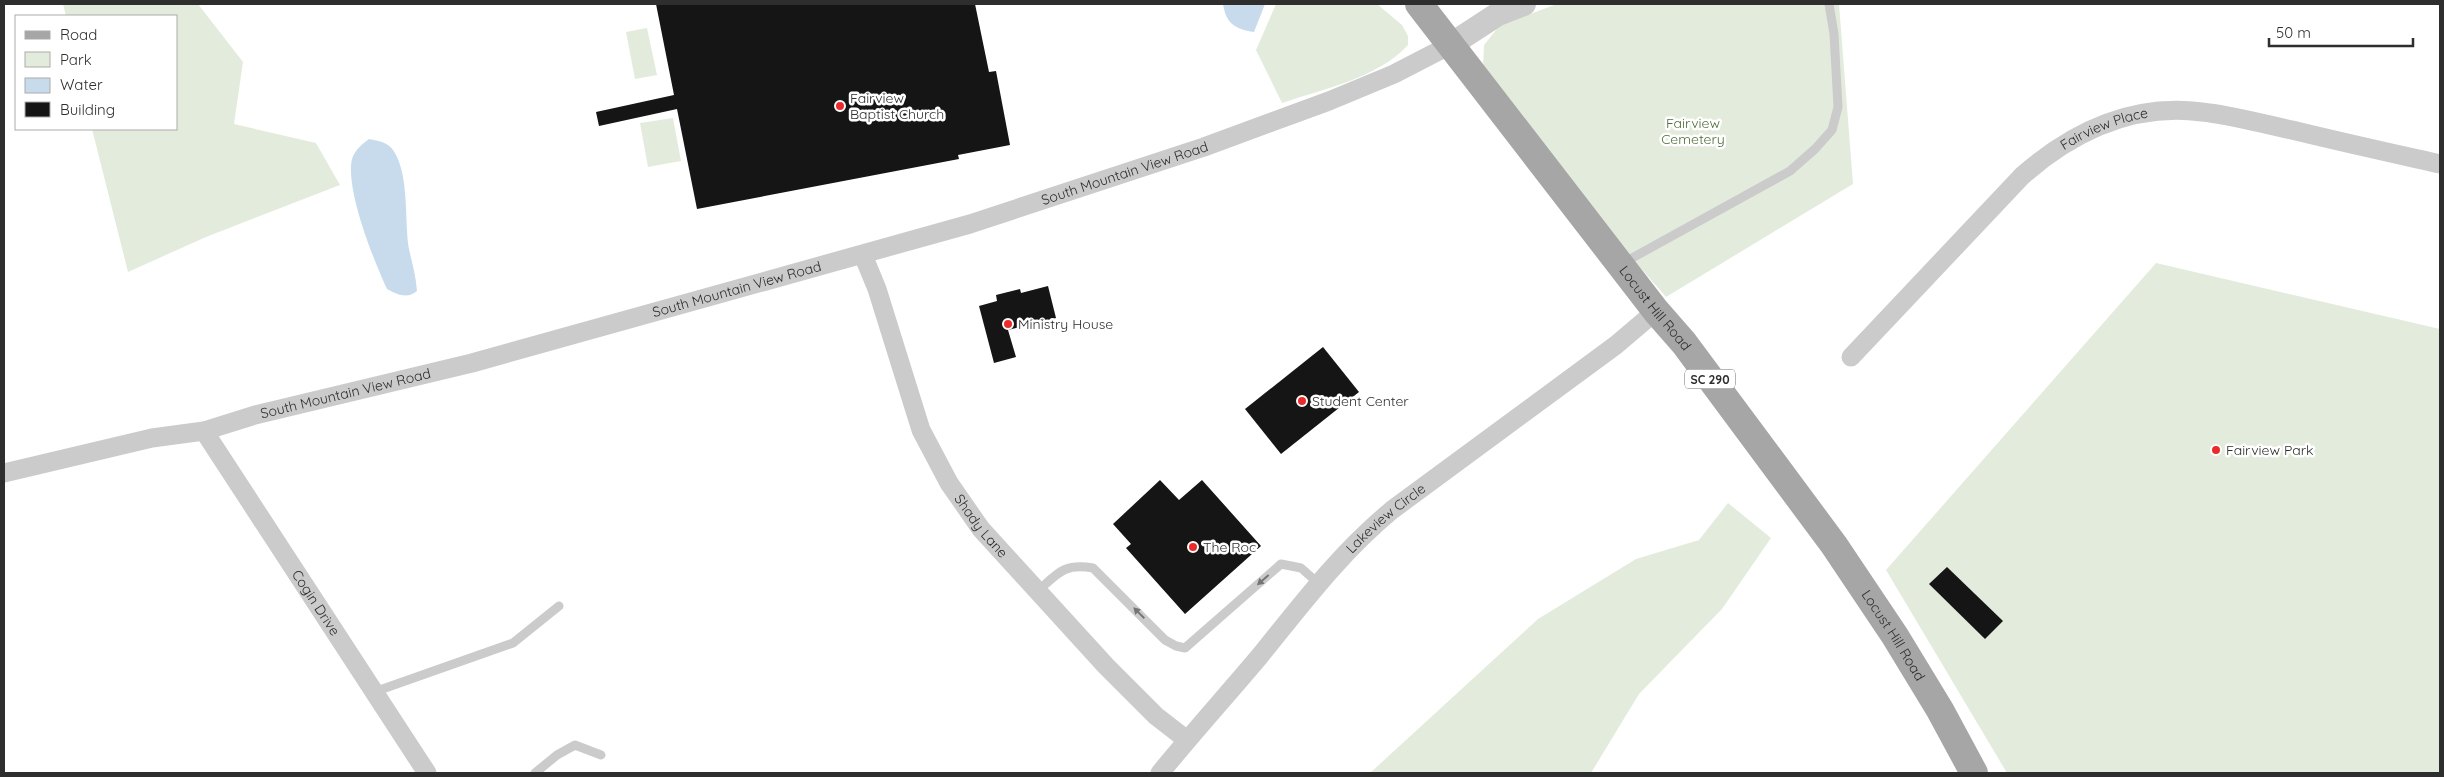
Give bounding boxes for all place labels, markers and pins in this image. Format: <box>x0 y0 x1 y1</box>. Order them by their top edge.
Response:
place label: Fairview Baptist Church <box>850 89 944 123</box>
marker: Fairview Baptist Church <box>834 100 846 112</box>
place label: Ministry House <box>1018 315 1113 333</box>
marker: Ministry House <box>1002 318 1014 330</box>
place label: Student Center <box>1312 392 1409 410</box>
marker: Student Center <box>1296 395 1308 407</box>
place label: Fairview Park <box>2226 441 2314 459</box>
marker: Fairview Park <box>2210 444 2222 456</box>
place label: The Roc <box>1203 538 1256 556</box>
marker: The Roc <box>1187 541 1199 553</box>

